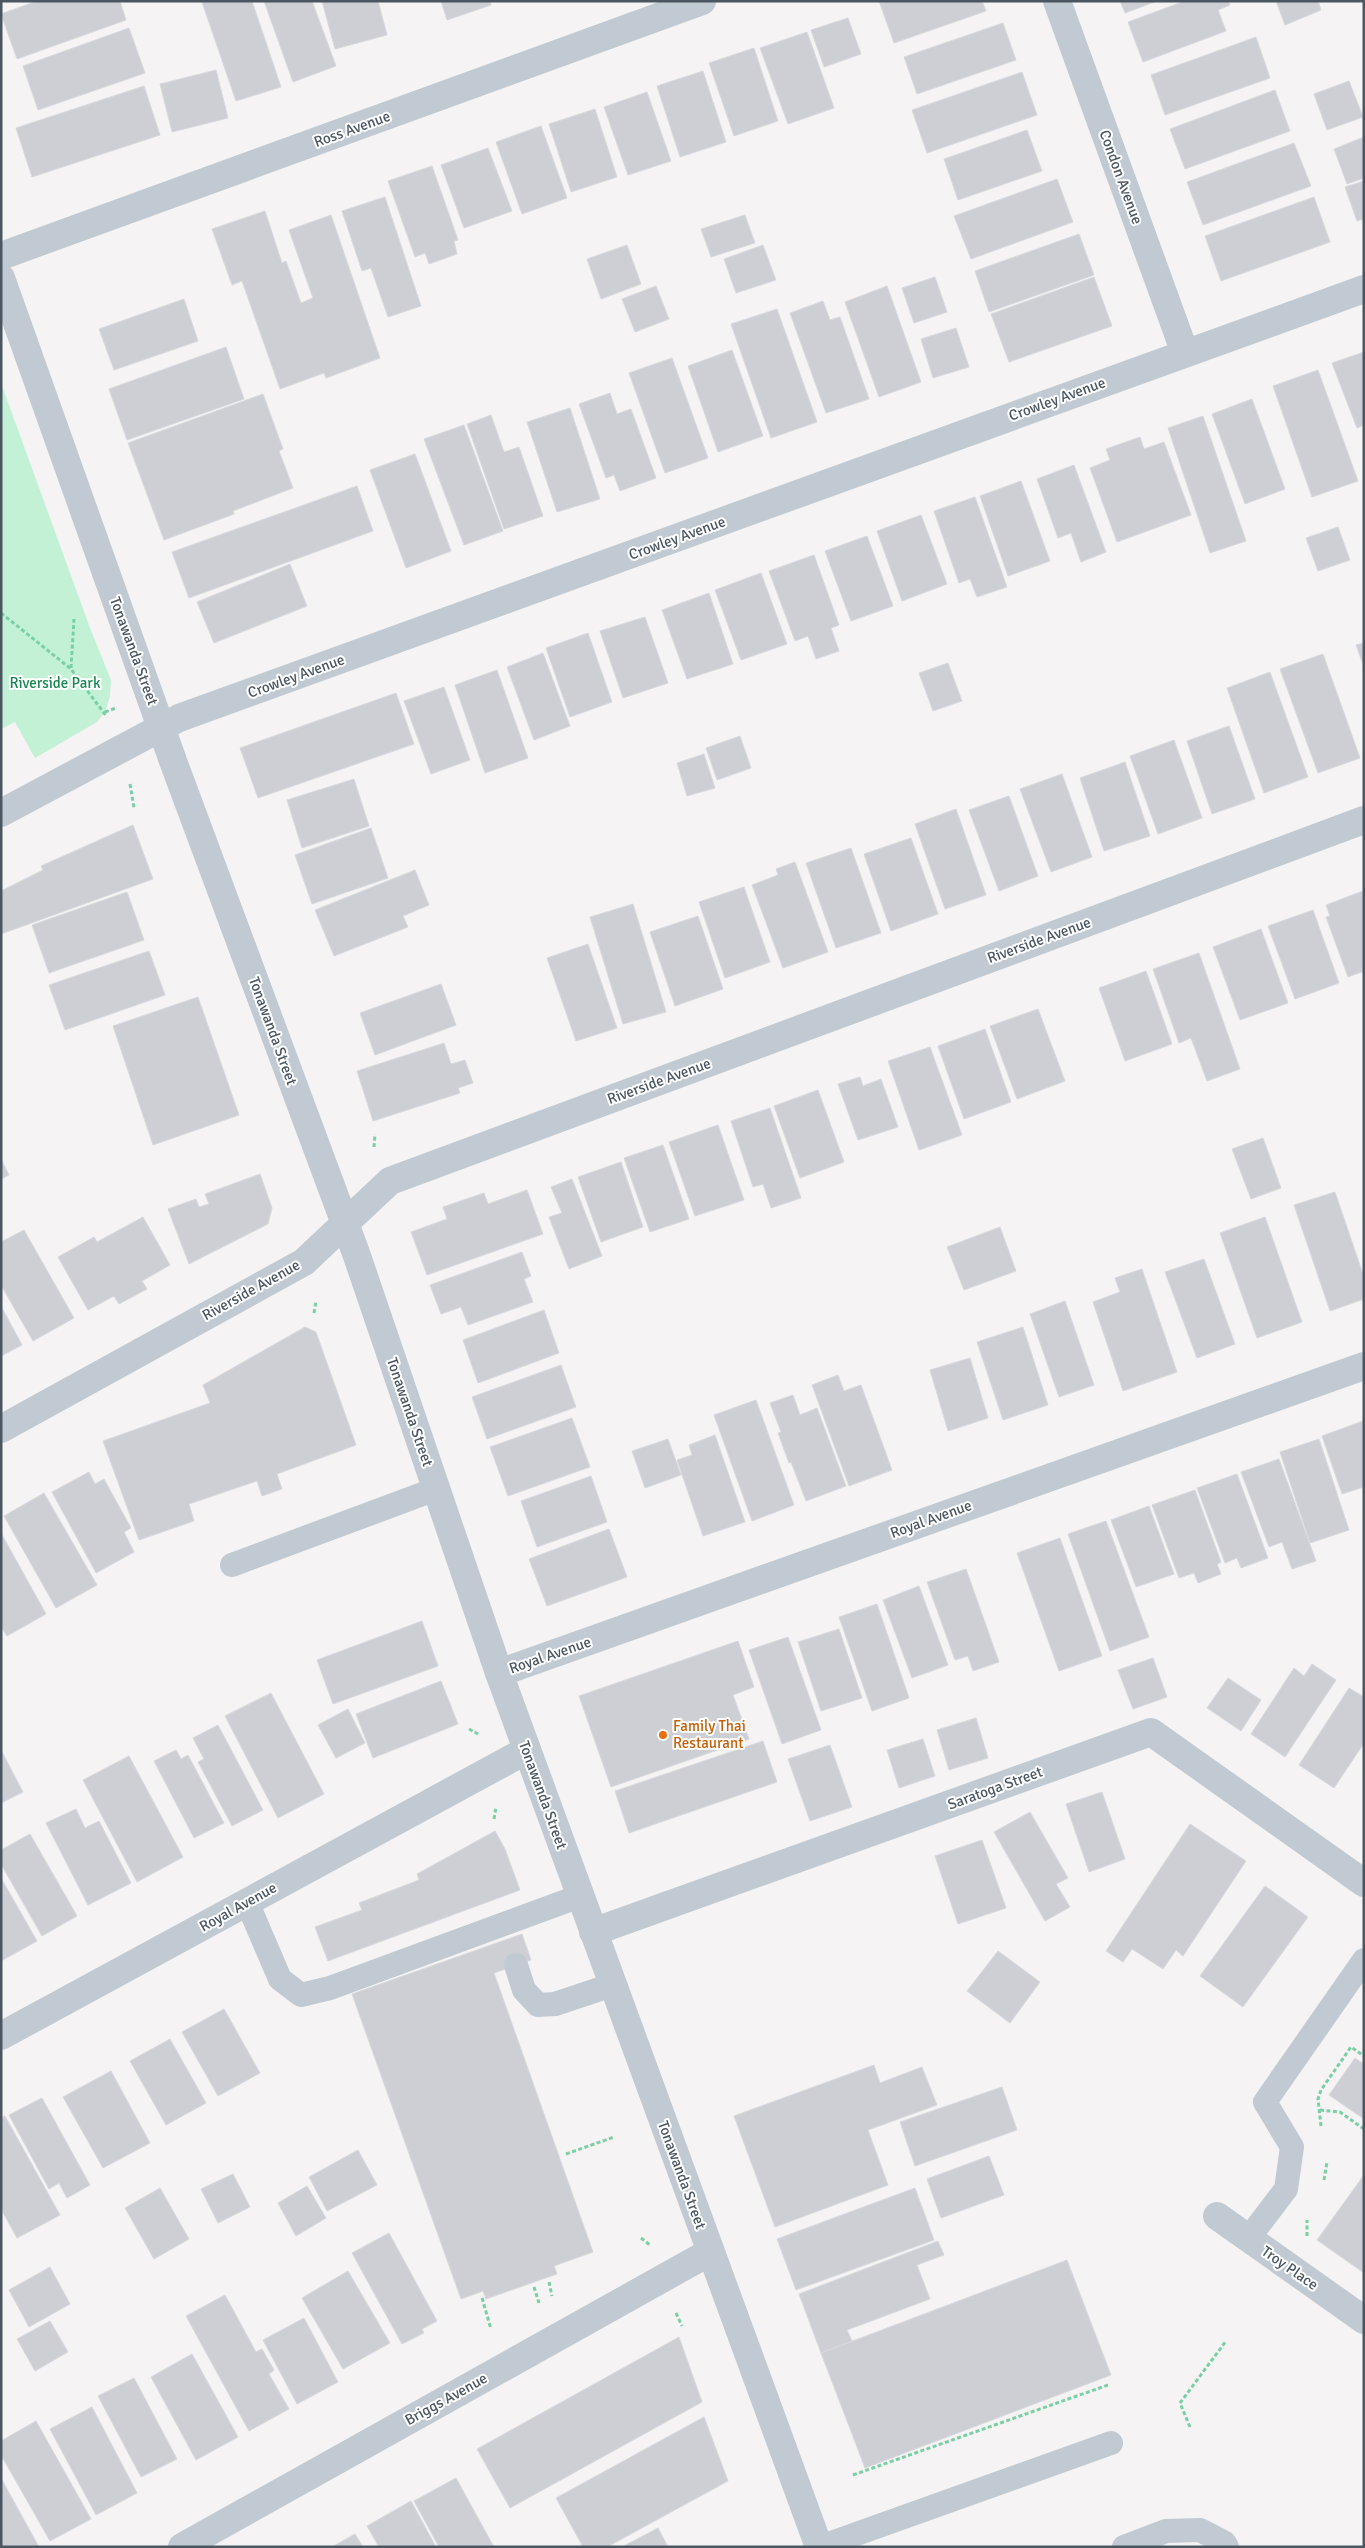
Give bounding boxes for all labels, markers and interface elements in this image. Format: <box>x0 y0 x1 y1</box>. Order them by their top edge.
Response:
street label: Ross Avenue <box>311 107 393 151</box>
street label: Condon Avenue <box>1096 127 1146 227</box>
street label: Crowley Avenue <box>1006 373 1108 425</box>
street label: Crowley Avenue <box>626 512 728 564</box>
street label: Tonawanda Street <box>106 594 162 708</box>
street label: Crowley Avenue <box>245 650 347 702</box>
park label: Riverside Park <box>10 674 101 692</box>
street label: Riverside Avenue <box>985 913 1093 967</box>
street label: Tonawanda Street <box>245 974 301 1088</box>
street label: Riverside Avenue <box>605 1054 713 1108</box>
street label: Riverside Avenue <box>199 1256 303 1324</box>
street label: Tonawanda Street <box>383 1355 437 1469</box>
street label: Royal Avenue <box>888 1496 974 1542</box>
street label: Royal Avenue <box>507 1633 593 1677</box>
place label: Family Thai Restaurant <box>673 1717 746 1752</box>
marker: Family Thai Restaurant <box>657 1729 669 1741</box>
street label: Tonawanda Street <box>515 1738 571 1852</box>
street label: Saratoga Street <box>945 1763 1045 1813</box>
street label: Royal Avenue <box>196 1878 280 1936</box>
street label: Tonawanda Street <box>654 2118 710 2232</box>
street label: Troy Place <box>1258 2242 1322 2294</box>
street label: Briggs Avenue <box>402 2369 490 2429</box>

